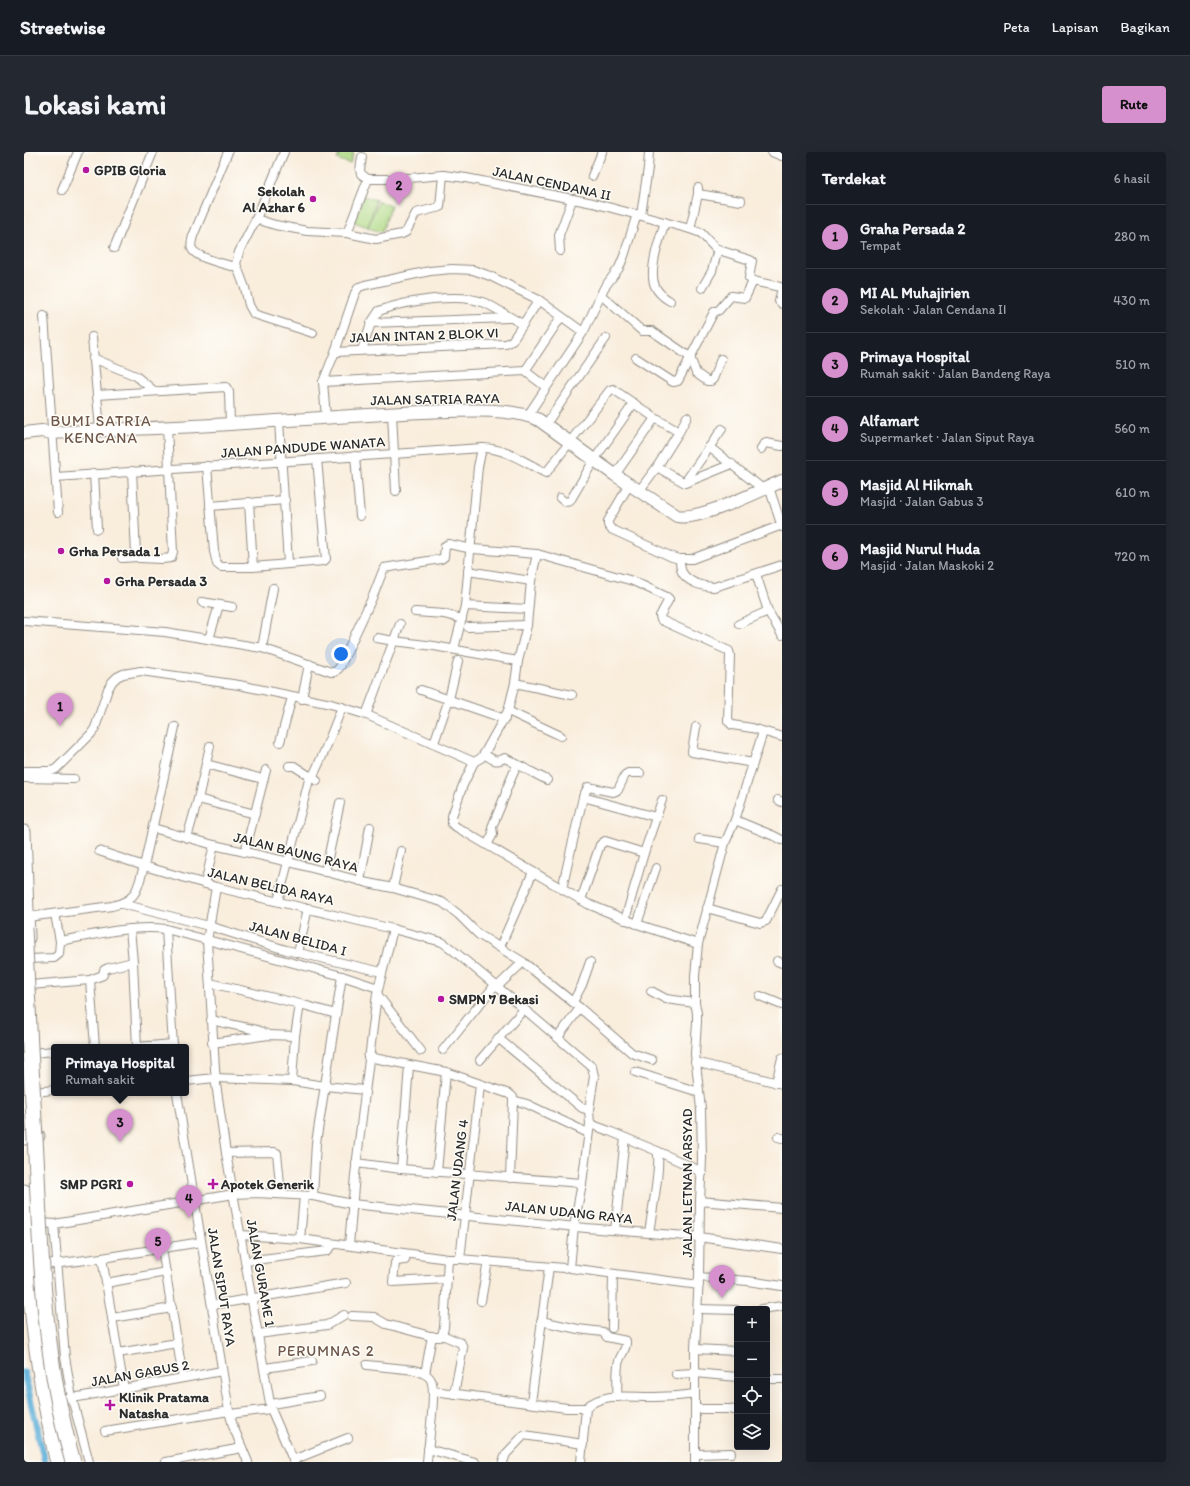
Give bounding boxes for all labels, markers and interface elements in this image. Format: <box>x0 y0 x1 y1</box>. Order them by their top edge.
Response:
text: Streetwise <box>20 16 106 39</box>
text: Peta <box>1003 19 1030 36</box>
text: Lapisan <box>1052 19 1099 36</box>
text: Bagikan <box>1121 19 1170 36</box>
button: Rute <box>1102 86 1166 123</box>
text: Lokasi kami <box>24 87 166 121</box>
place label: GPIB Gloria <box>94 162 167 179</box>
street label: JALAN CENDANA II <box>491 163 613 204</box>
marker: GPIB Gloria <box>81 165 91 175</box>
text: Terdekat <box>822 168 886 188</box>
text: 6 hasil <box>1114 171 1150 186</box>
pin: 2 <box>386 172 412 205</box>
place label: Sekolah Al Azhar 6 <box>242 183 306 216</box>
marker: Sekolah Al Azhar 6 <box>308 194 318 204</box>
text: Graha Persada 2 <box>860 220 965 238</box>
text: 1 <box>832 229 838 244</box>
text: 280 m <box>1114 229 1150 244</box>
text: Tempat <box>860 238 901 253</box>
text: MI AL Muhajirien <box>860 284 970 302</box>
text: 2 <box>832 293 838 308</box>
text: 430 m <box>1113 293 1150 308</box>
text: Sekolah · Jalan Cendana II <box>860 302 1006 317</box>
street label: JALAN INTAN 2 BLOK VI <box>349 324 499 347</box>
text: Primaya Hospital <box>860 348 970 366</box>
text: 3 <box>831 357 839 372</box>
text: 510 m <box>1115 357 1150 372</box>
text: Rumah sakit · Jalan Bandeng Raya <box>860 366 1050 381</box>
street label: JALAN SATRIA RAYA <box>370 390 500 409</box>
district label: BUMI SATRIA KENCANA <box>50 412 152 447</box>
text: Alfamart <box>860 412 919 430</box>
text: 4 <box>831 421 839 436</box>
text: 560 m <box>1114 421 1150 436</box>
text: Supermarket · Jalan Siput Raya <box>860 430 1035 445</box>
street label: JALAN PANDUDE WANATA <box>220 433 386 462</box>
text: Masjid Al Hikmah <box>860 476 973 494</box>
text: 5 <box>832 485 838 500</box>
text: 610 m <box>1115 485 1150 500</box>
text: Masjid · Jalan Gabus 3 <box>860 494 984 509</box>
text: Masjid Nurul Huda <box>860 540 980 558</box>
place label: Grha Persada 1 <box>69 543 160 560</box>
marker: Grha Persada 1 <box>56 546 66 556</box>
text: 6 <box>832 549 838 564</box>
text: 720 m <box>1115 549 1150 564</box>
text: Masjid · Jalan Maskoki 2 <box>860 558 994 573</box>
place label: Grha Persada 3 <box>115 573 207 590</box>
marker: Grha Persada 3 <box>102 576 112 586</box>
your location <box>331 644 351 664</box>
pin: 1 <box>47 693 73 726</box>
street label: JALAN BAUNG RAYA <box>232 829 360 876</box>
street label: JALAN BELIDA RAYA <box>206 864 336 909</box>
street label: JALAN BELIDA I <box>247 917 348 960</box>
place label: SMPN 7 Bekasi <box>449 991 539 1008</box>
marker: SMPN 7 Bekasi <box>436 994 446 1004</box>
popup <box>51 1044 189 1096</box>
text: Primaya Hospital <box>65 1054 175 1072</box>
text: Rumah sakit <box>65 1072 135 1087</box>
street label: JALAN LETNAN ARSYAD <box>679 1108 696 1258</box>
pin: 3 <box>107 1109 133 1142</box>
street label: JALAN UDANG 4 <box>443 1118 472 1222</box>
place label: SMP PGRI <box>60 1176 122 1193</box>
place label: Apotek Generik <box>220 1176 315 1193</box>
marker: SMP PGRI <box>125 1179 135 1189</box>
marker: Apotek Generik <box>208 1179 218 1189</box>
pin: 4 <box>176 1185 202 1218</box>
street label: JALAN UDANG RAYA <box>504 1197 634 1228</box>
street label: JALAN GURAME 1 <box>243 1218 278 1329</box>
street label: JALAN SIPUT RAYA <box>204 1227 239 1348</box>
pin: 5 <box>145 1228 171 1261</box>
pin: 6 <box>709 1265 735 1298</box>
map controls <box>734 1306 770 1450</box>
button: + <box>734 1306 770 1342</box>
district label: PERUMNAS 2 <box>277 1342 375 1360</box>
button: − <box>734 1342 770 1378</box>
street label: JALAN GABUS 2 <box>90 1356 191 1390</box>
button: locate <box>734 1378 770 1414</box>
place label: Klinik Pratama Natasha <box>119 1389 209 1422</box>
marker: Klinik Pratama Natasha <box>104 1399 116 1411</box>
button: layers <box>734 1414 770 1450</box>

